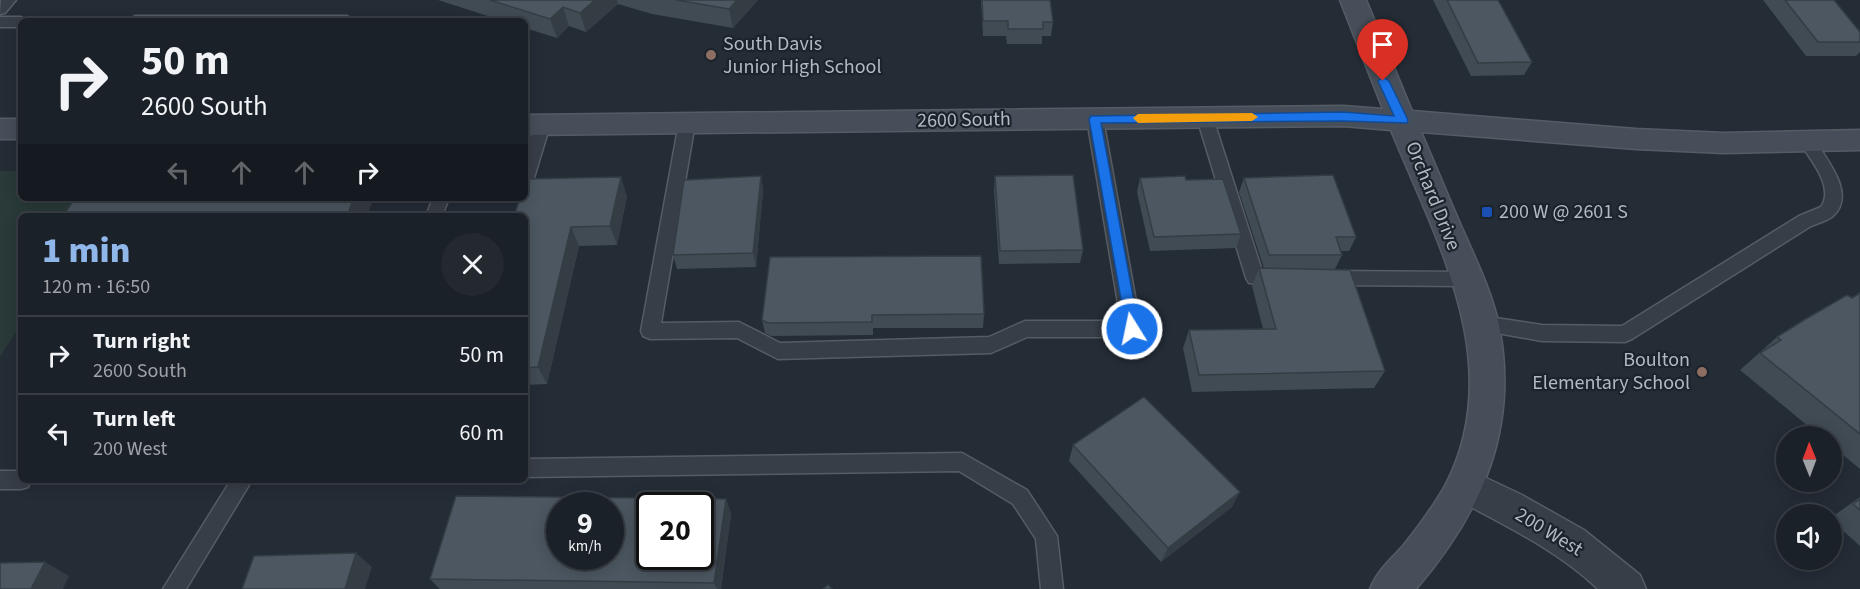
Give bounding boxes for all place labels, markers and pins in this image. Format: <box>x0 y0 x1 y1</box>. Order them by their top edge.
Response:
pin <box>1357 19 1408 81</box>
place label: South Davis Junior High School <box>723 30 881 81</box>
marker: South Davis Junior High School <box>704 48 718 62</box>
place label: 200 W @ 2601 S <box>1499 198 1628 226</box>
marker: 200 W @ 2601 S <box>1480 205 1494 219</box>
place label: Boulton Elementary School <box>1532 346 1690 397</box>
marker: Boulton Elementary School <box>1695 365 1709 379</box>

